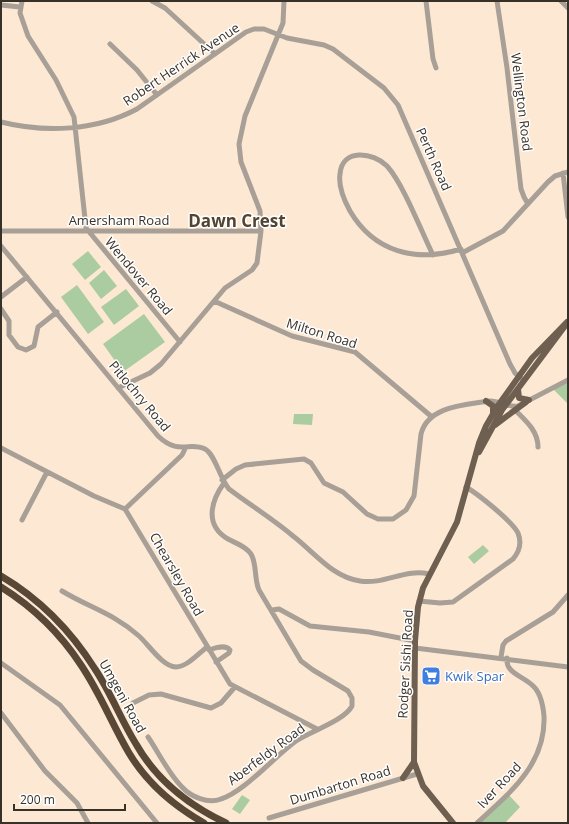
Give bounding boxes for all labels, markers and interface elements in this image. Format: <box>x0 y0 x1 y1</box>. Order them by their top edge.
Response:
street label: Robert Herrick Avenue <box>119 18 243 110</box>
street label: Wellington Road <box>507 52 537 152</box>
street label: Perth Road <box>412 125 456 193</box>
district label: Dawn Crest <box>188 209 286 232</box>
street label: Amersham Road <box>69 211 169 229</box>
street label: Wendover Road <box>101 233 177 319</box>
street label: Milton Road <box>284 314 360 352</box>
street label: Pitlochry Road <box>105 357 175 435</box>
street label: Chearsley Road <box>146 529 208 619</box>
street label: Rodger Sishi Road <box>393 609 417 719</box>
street label: Umgeni Road <box>95 656 151 736</box>
supermarket icon: Kwik Spar <box>420 665 442 687</box>
place label: Kwik Spar <box>445 667 505 685</box>
street label: Aberfeldy Road <box>224 719 308 789</box>
street label: Iver Road <box>473 758 525 812</box>
street label: Dumbarton Road <box>287 761 393 809</box>
scale bar <box>14 786 125 812</box>
text: 200 m <box>20 791 55 808</box>

